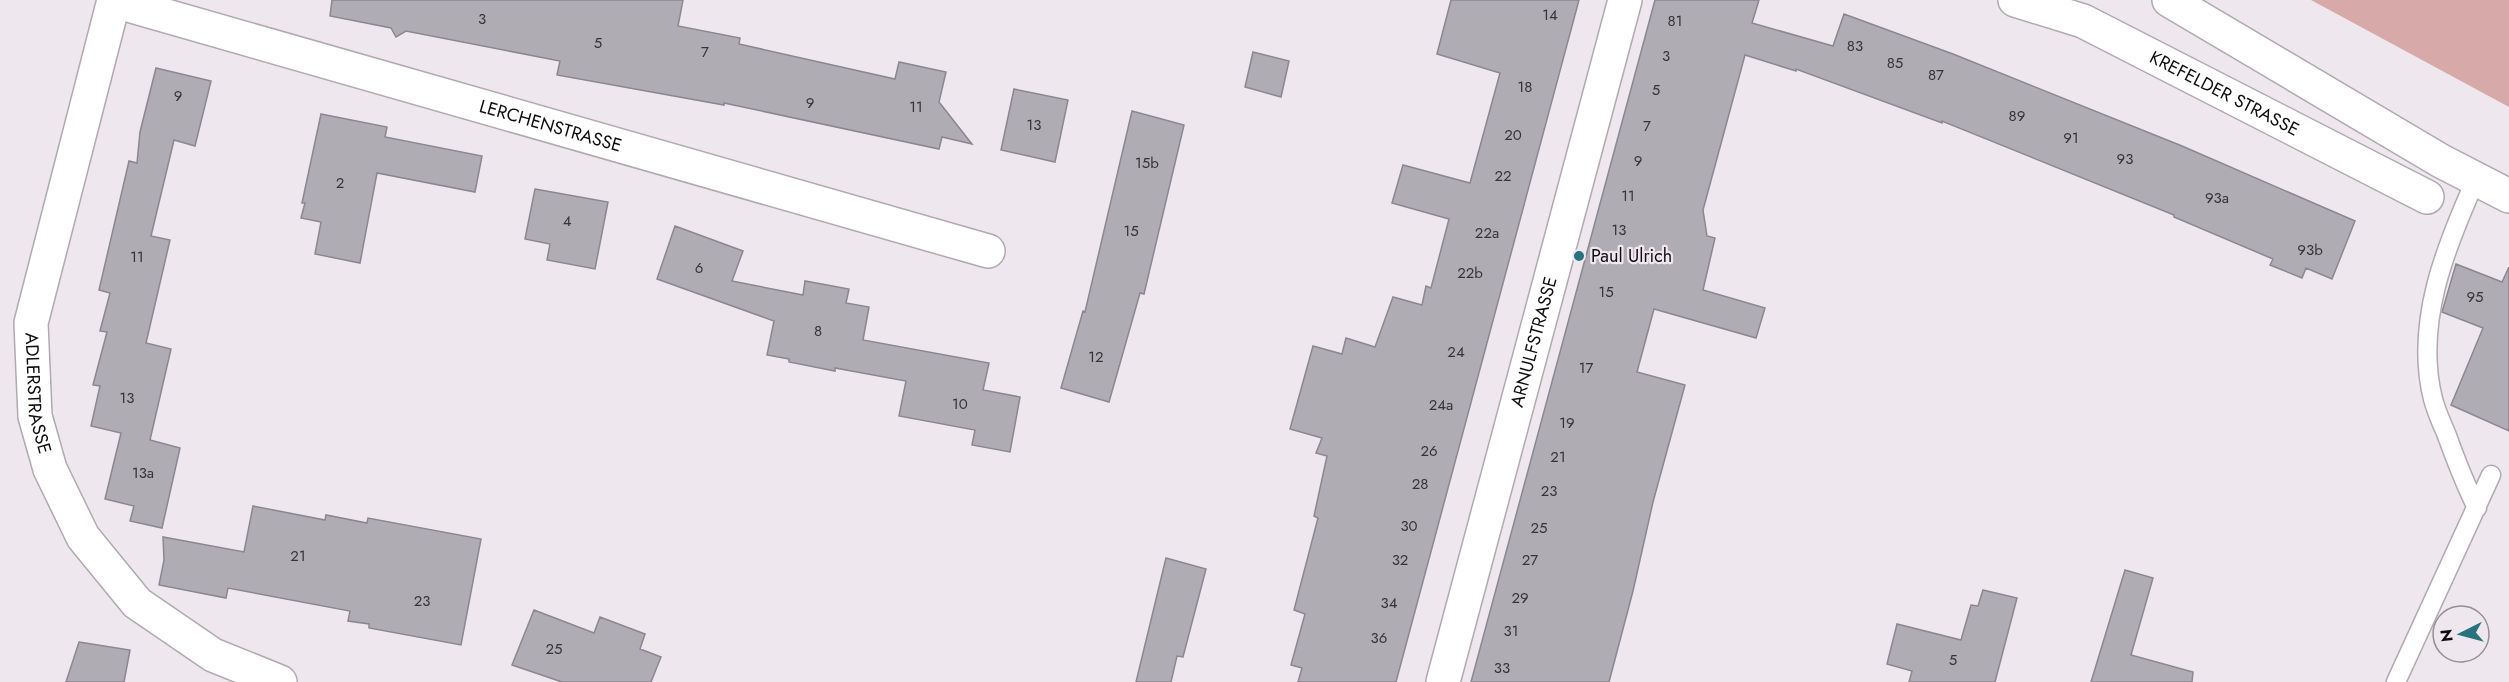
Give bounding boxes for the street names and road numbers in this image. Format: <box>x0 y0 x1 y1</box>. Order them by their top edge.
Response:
street label: KREFELDER STRASSE <box>2145 44 2304 142</box>
street label: LERCHENSTRASSE <box>476 93 625 159</box>
street label: ARNULFSTRASSE <box>1504 274 1564 410</box>
street label: ADLERSTRASSE <box>18 332 58 457</box>

